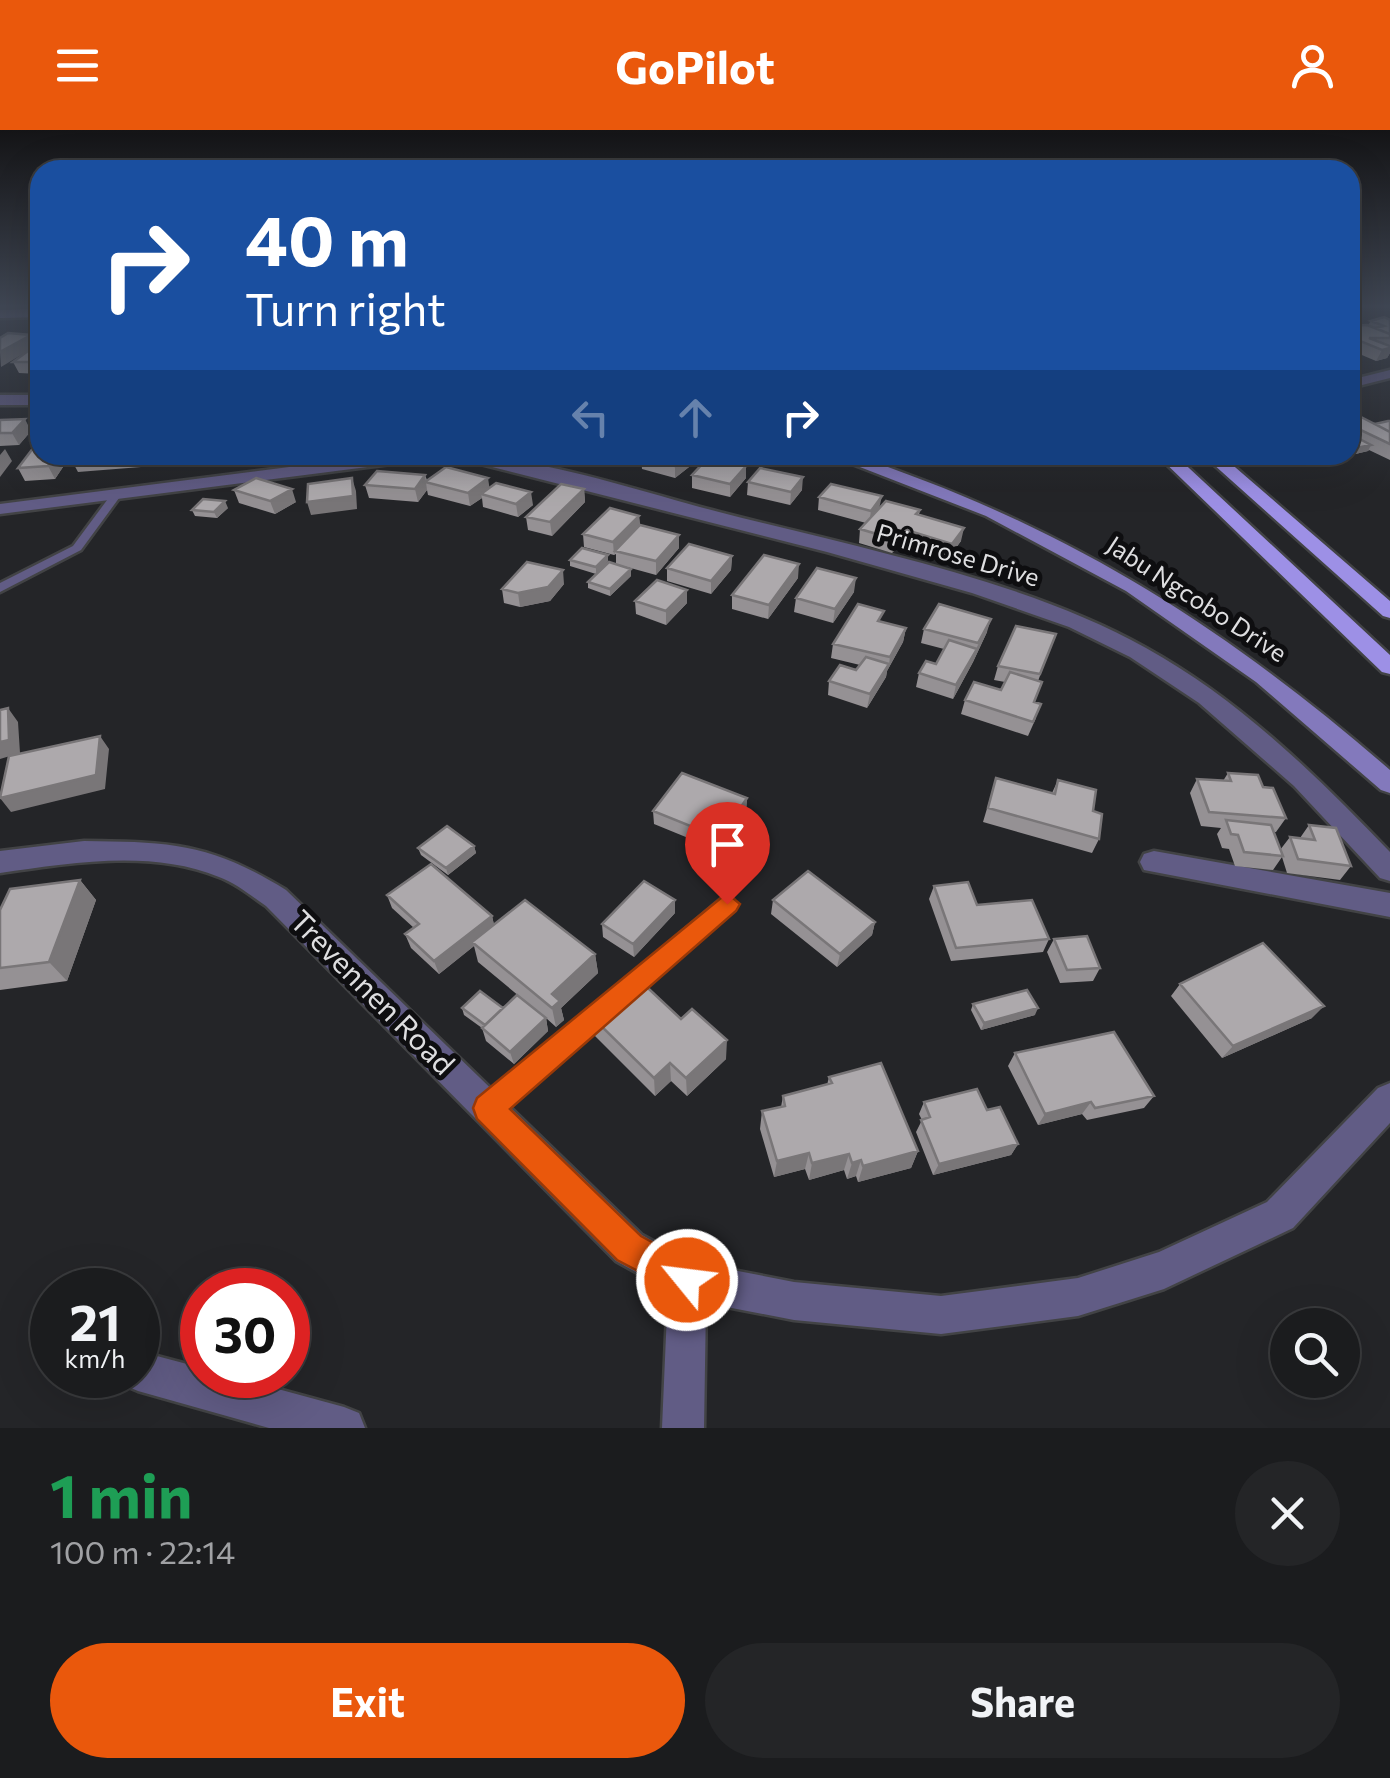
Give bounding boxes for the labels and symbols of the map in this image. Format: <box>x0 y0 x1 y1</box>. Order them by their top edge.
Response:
street label: Primrose Drive <box>873 516 1043 592</box>
street label: Jabu Ngcobo Drive <box>1102 529 1293 667</box>
pin <box>685 802 770 905</box>
street label: Trevennen Road <box>284 901 464 1081</box>
position arrow <box>635 1228 739 1332</box>
speed limit sign: 30 <box>180 1268 310 1398</box>

